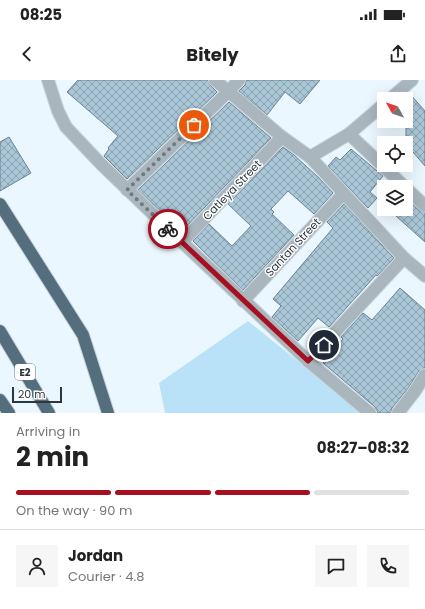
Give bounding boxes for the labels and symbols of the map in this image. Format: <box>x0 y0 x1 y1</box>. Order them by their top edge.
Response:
north arrow <box>377 92 413 128</box>
pin <box>177 108 211 142</box>
street label: Catleya Street <box>199 156 265 224</box>
courier <box>148 209 188 249</box>
street label: Santan Street <box>262 214 324 280</box>
pin <box>307 328 341 362</box>
road number: E2 <box>15 364 35 380</box>
scale bar <box>12 385 62 404</box>

